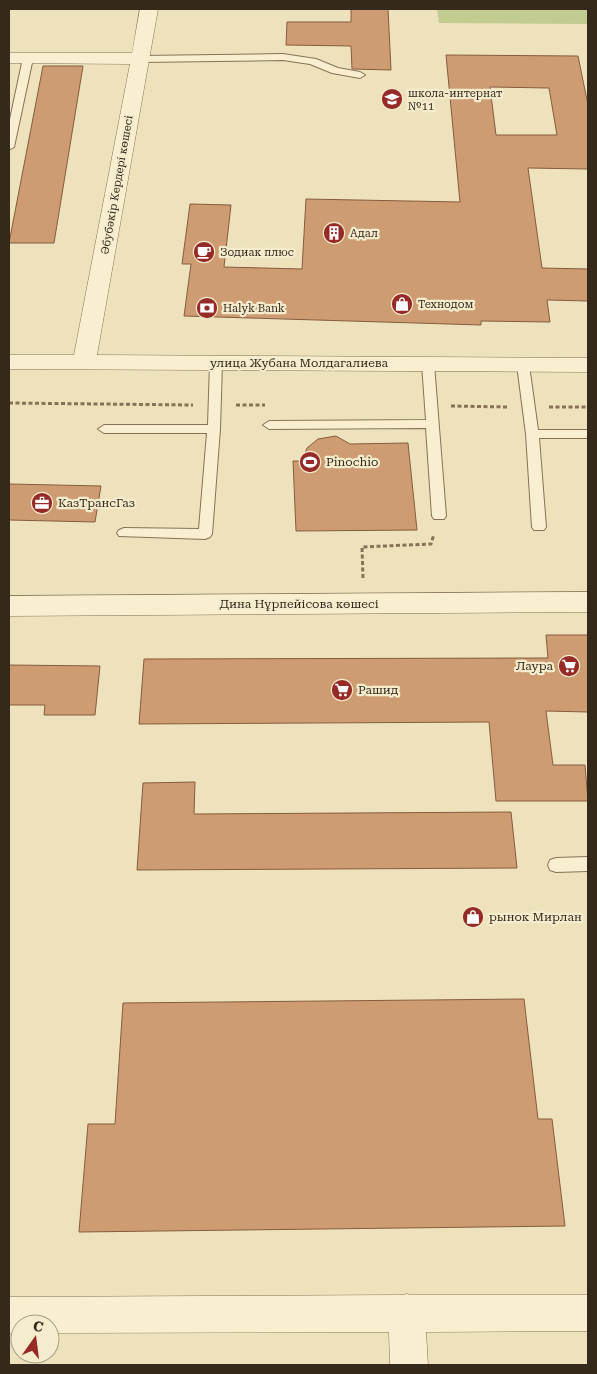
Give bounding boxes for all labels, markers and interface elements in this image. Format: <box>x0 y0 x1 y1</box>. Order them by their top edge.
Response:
school or university icon: школа-интернат №11 <box>380 87 404 111</box>
place label: школа-интернат №11 <box>408 87 502 113</box>
street label: Әбубәкір Кердері көшесі <box>98 114 136 256</box>
building icon: Адал <box>322 221 346 245</box>
place label: Адал <box>350 227 378 240</box>
cafe icon: Зодиак плюс <box>192 240 216 264</box>
place label: Зодиак плюс <box>220 246 294 259</box>
shop icon: Технодом <box>390 292 414 316</box>
bank icon: Halyk Bank <box>195 296 219 320</box>
place label: Технодом <box>418 298 473 311</box>
place label: Halyk Bank <box>223 302 285 315</box>
street label: улица Жубана Молдагалиева <box>210 356 389 370</box>
sports icon: Pinochio <box>298 450 322 474</box>
place label: Pinochio <box>326 455 378 469</box>
office icon: КазТрансГаз <box>30 491 54 515</box>
place label: КазТрансГаз <box>58 496 135 510</box>
street label: Дина Нұрпейісова көшесі <box>219 597 379 611</box>
supermarket icon: Лаура <box>557 654 581 678</box>
place label: Лаура <box>516 659 553 673</box>
supermarket icon: Рашид <box>330 678 354 702</box>
place label: Рашид <box>358 683 399 697</box>
shop icon: рынок Мирлан <box>461 905 485 929</box>
place label: рынок Мирлан <box>489 910 582 924</box>
north arrow <box>10 1314 60 1364</box>
text: С <box>31 1317 45 1335</box>

